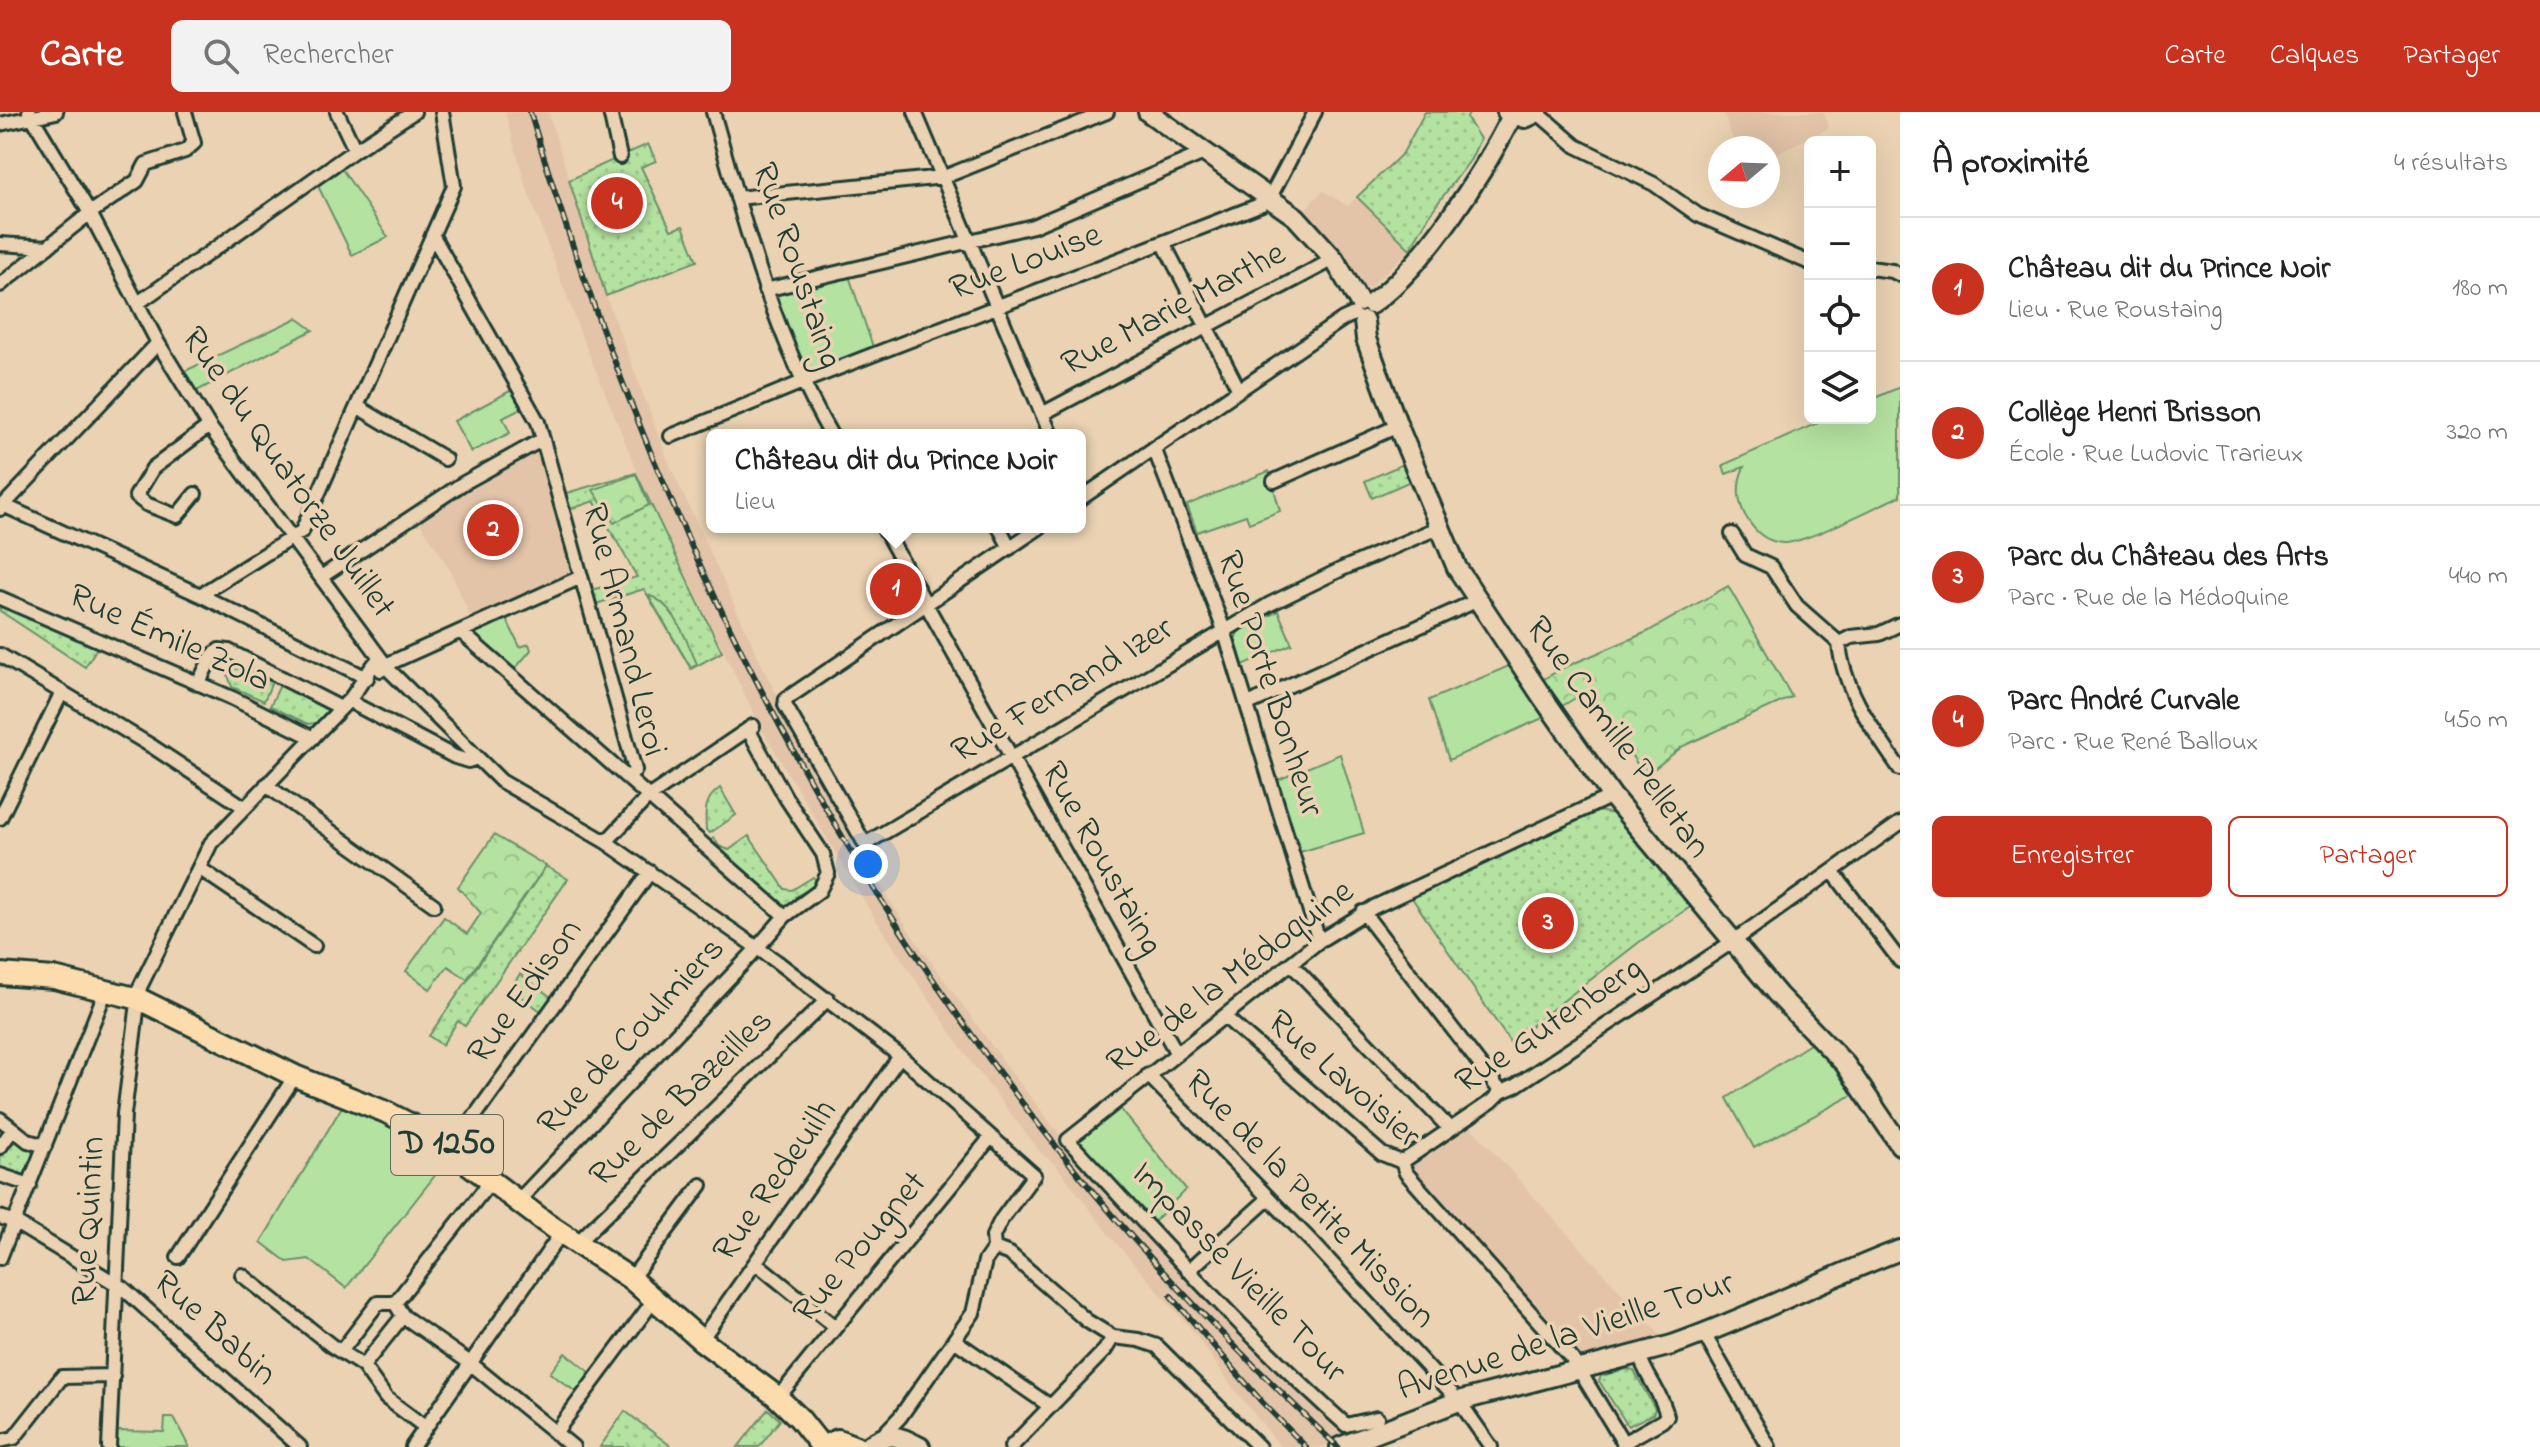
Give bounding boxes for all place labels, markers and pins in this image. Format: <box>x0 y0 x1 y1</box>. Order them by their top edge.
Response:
pin: 4 <box>591 173 643 233</box>
pin: 2 <box>467 500 519 560</box>
pin: 1 <box>870 559 922 619</box>
pin: 3 <box>1522 893 1574 953</box>

